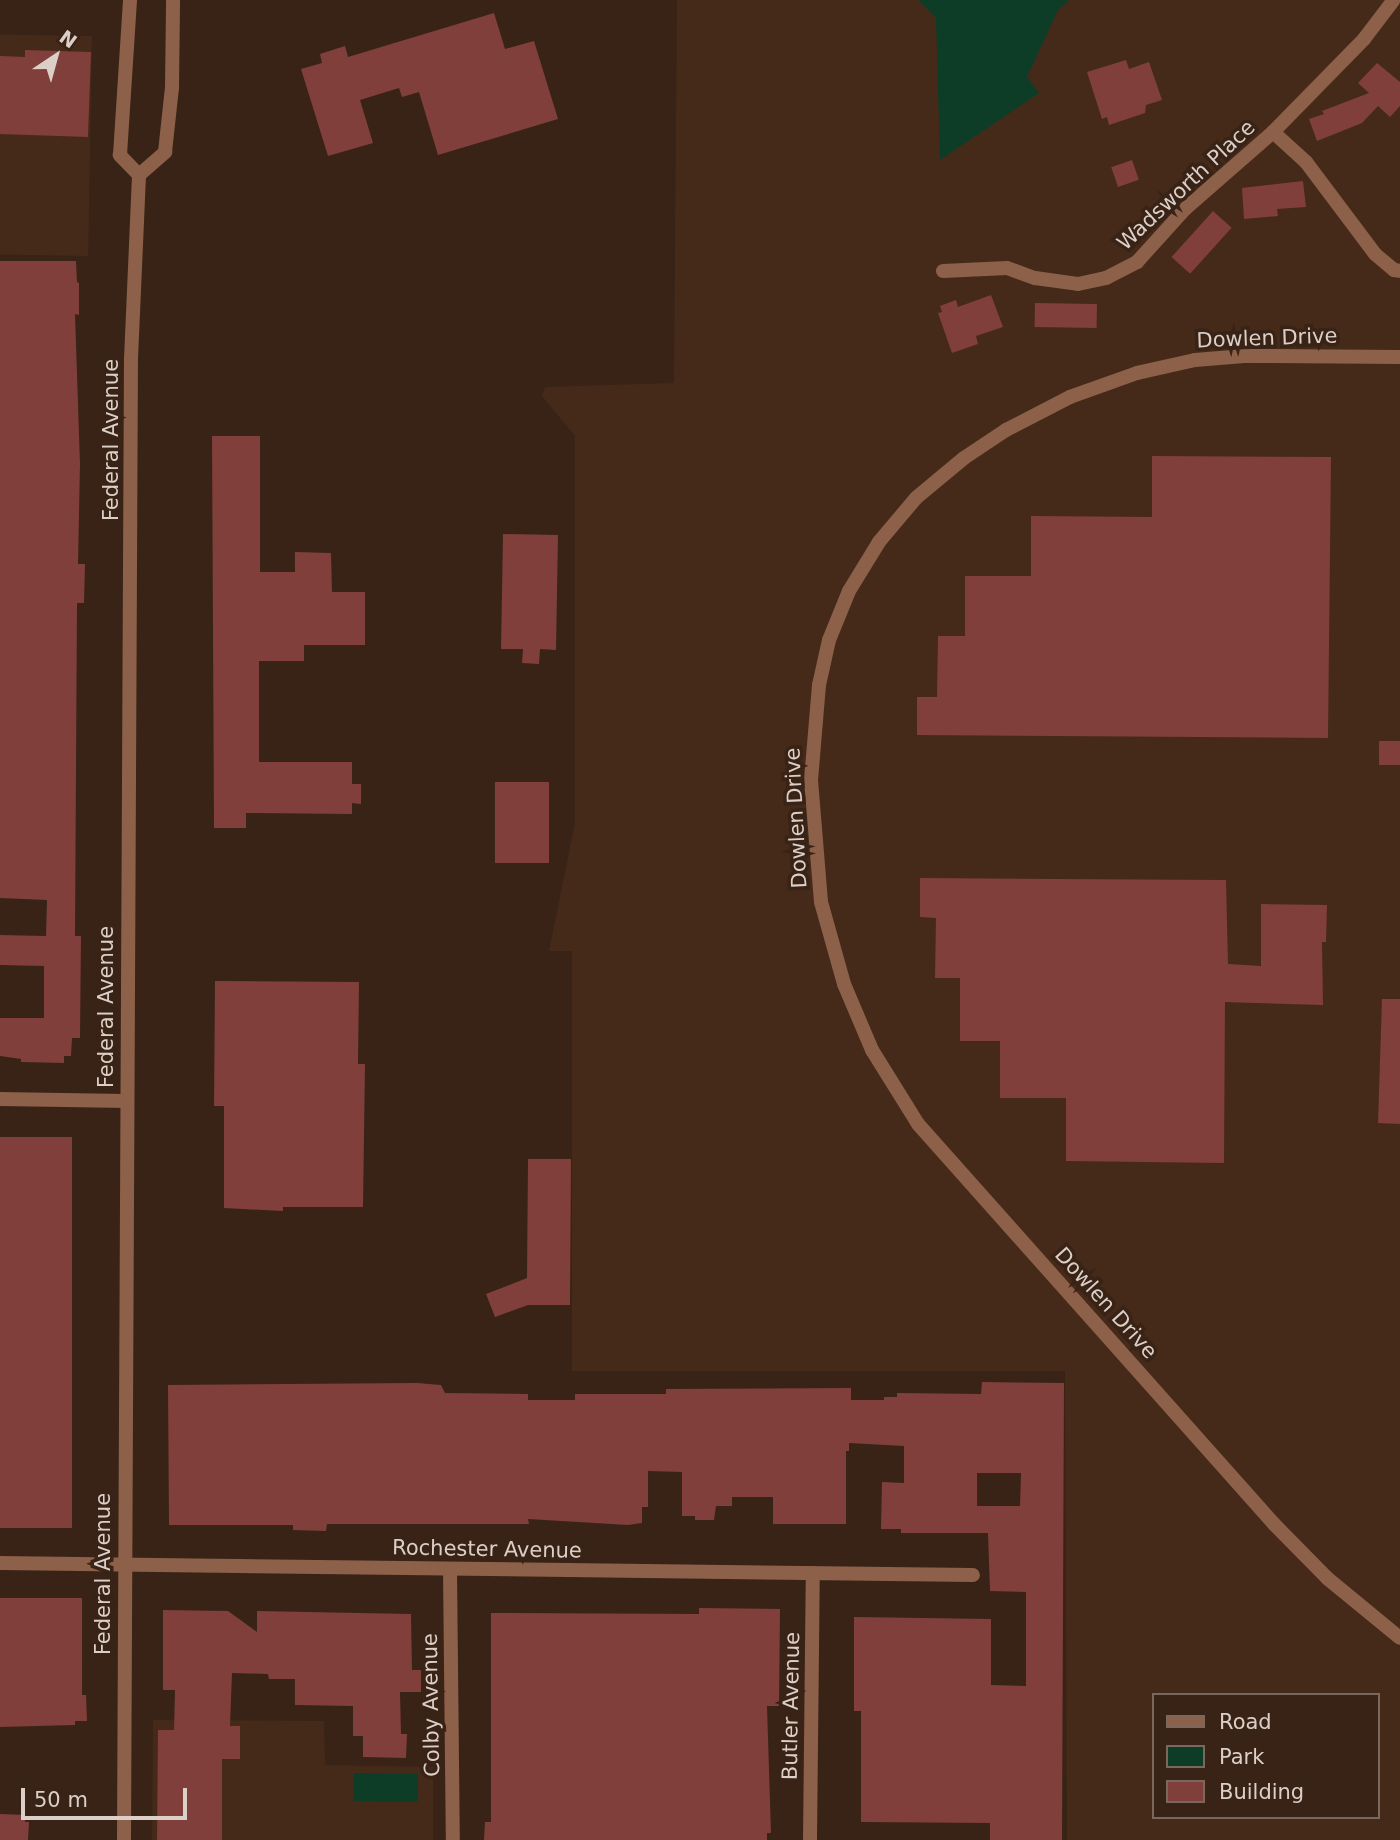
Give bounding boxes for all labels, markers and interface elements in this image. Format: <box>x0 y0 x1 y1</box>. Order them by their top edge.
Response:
north arrow <box>21 21 91 91</box>
text: N <box>55 25 81 53</box>
street label: Wadsworth Place <box>1112 115 1260 255</box>
street label: Dowlen Drive <box>1196 323 1338 353</box>
street label: Federal Avenue <box>98 359 124 521</box>
street label: Dowlen Drive <box>780 747 812 889</box>
street label: Federal Avenue <box>93 926 119 1088</box>
street label: Dowlen Drive <box>1049 1242 1163 1364</box>
street label: Federal Avenue <box>90 1493 116 1655</box>
street label: Rochester Avenue <box>392 1535 582 1563</box>
street label: Butler Avenue <box>777 1632 805 1780</box>
street label: Colby Avenue <box>417 1633 445 1777</box>
legend <box>1152 1693 1379 1819</box>
text: Road <box>1219 1710 1272 1734</box>
text: Park <box>1219 1745 1264 1769</box>
scale bar <box>24 1773 191 1817</box>
text: Building <box>1219 1780 1304 1804</box>
text: 50 m <box>34 1788 88 1812</box>

